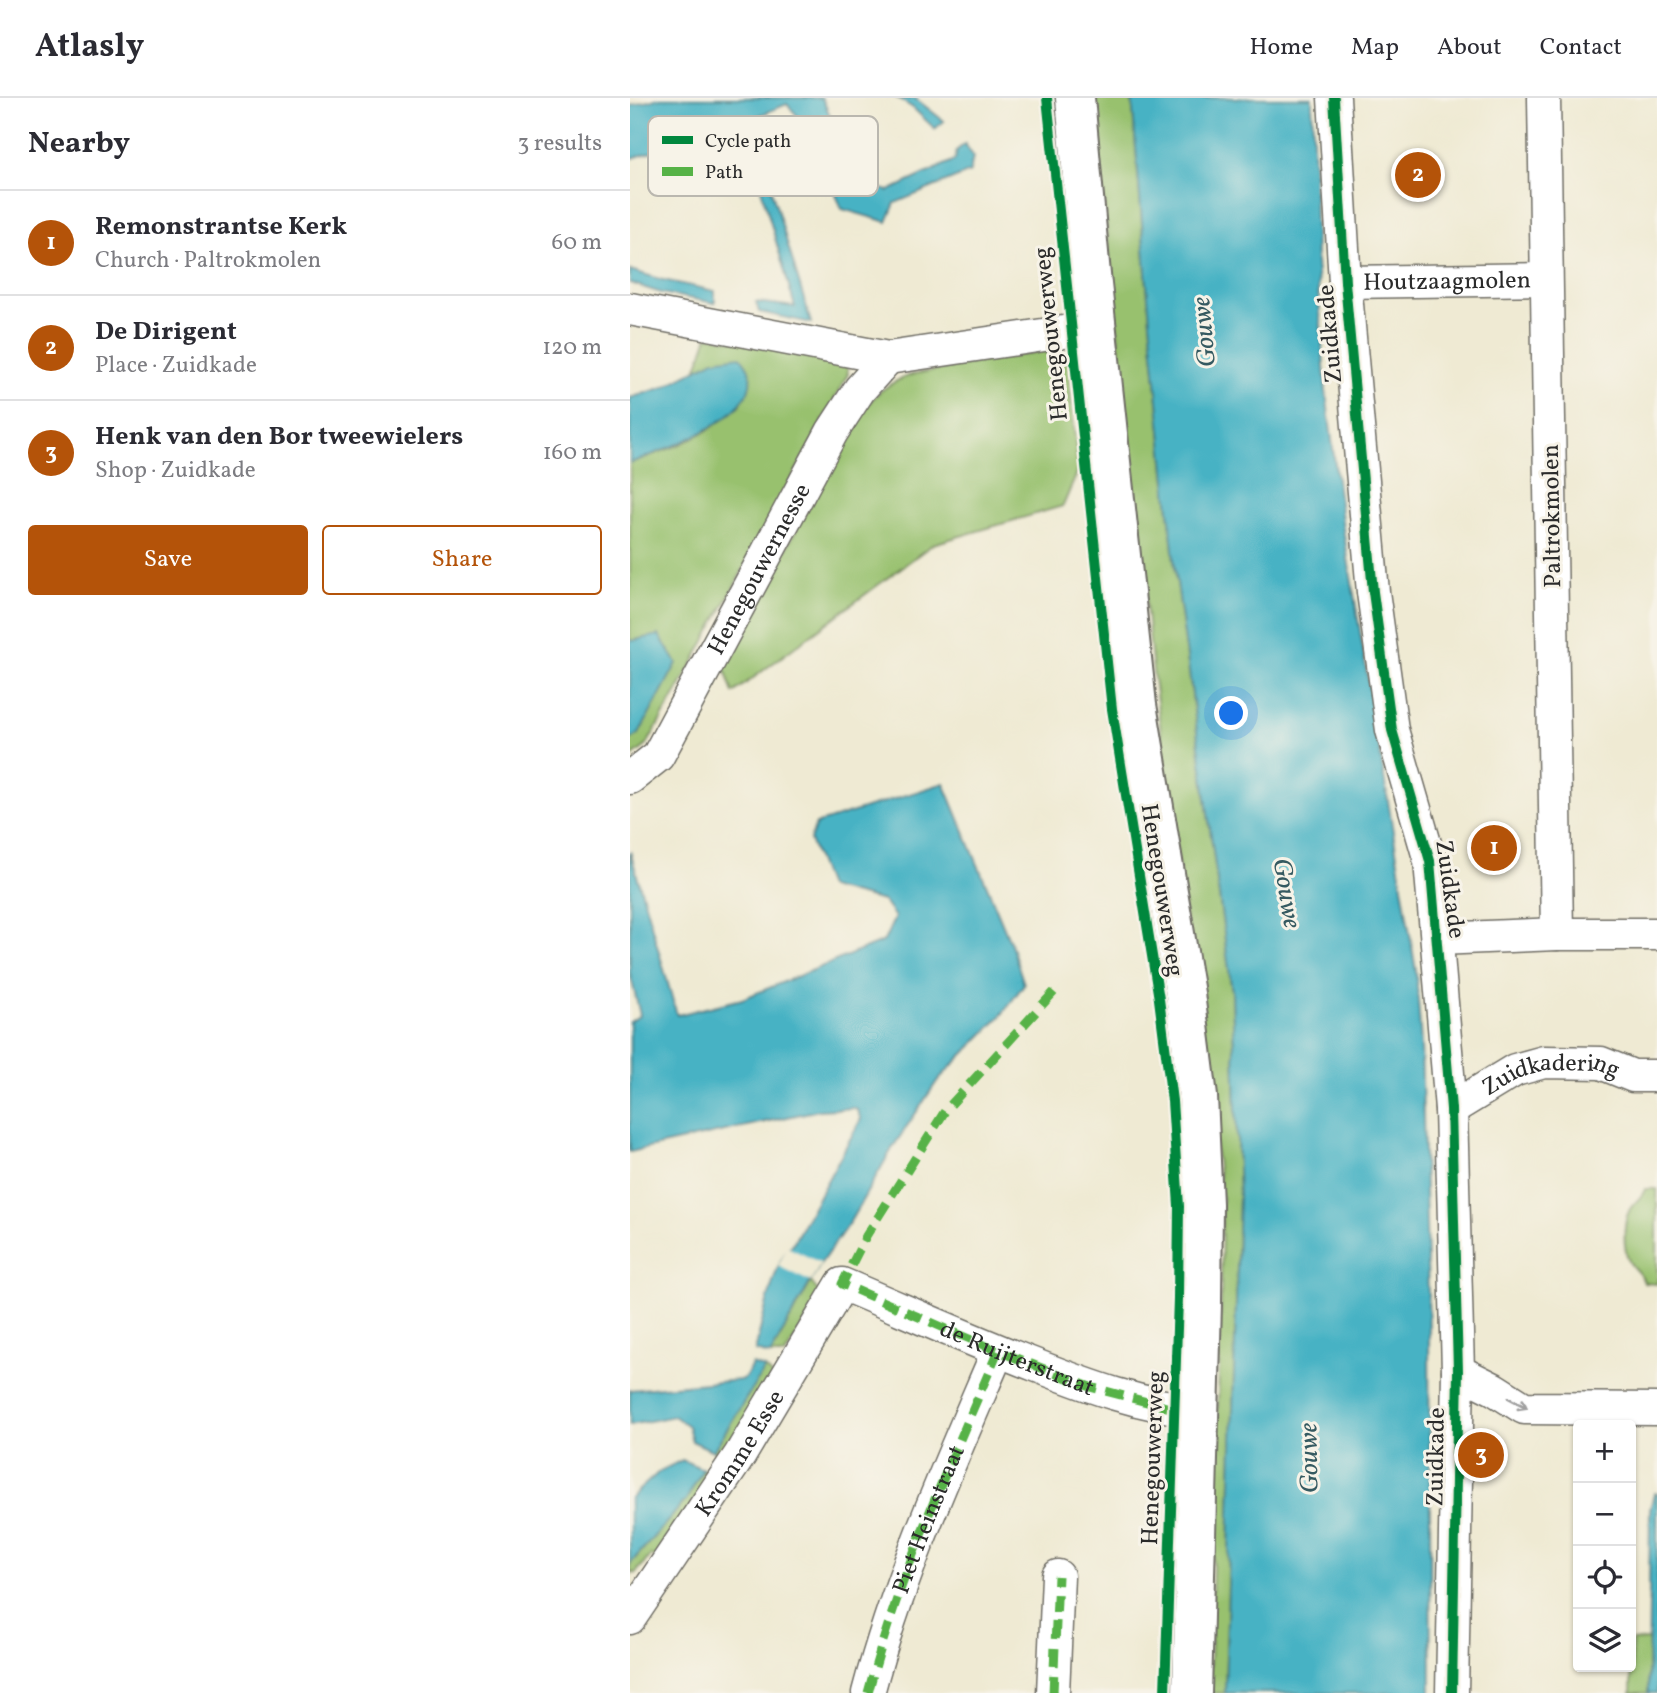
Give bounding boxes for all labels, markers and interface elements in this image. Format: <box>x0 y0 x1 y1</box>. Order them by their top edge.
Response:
text: Atlasly <box>35 25 144 71</box>
text: Home <box>1249 31 1313 65</box>
text: Map <box>1351 31 1399 65</box>
text: About <box>1437 31 1502 65</box>
text: Contact <box>1540 31 1622 65</box>
legend <box>648 116 878 196</box>
text: Nearby <box>28 123 130 165</box>
text: 3 results <box>517 128 602 160</box>
text: Cycle path <box>705 129 791 155</box>
pin: 2 <box>1395 149 1441 201</box>
text: Path <box>705 160 743 186</box>
text: Remonstrantse Kerk <box>95 209 347 245</box>
text: 1 <box>46 227 56 259</box>
text: 60 m <box>552 227 602 259</box>
text: Church · Paltrokmolen <box>95 245 321 277</box>
street label: Henegouwerweg <box>1026 245 1078 422</box>
street label: Houtzaagmolen <box>1363 264 1531 301</box>
street label: Zuidkade <box>1310 283 1352 385</box>
water label: Gouwe <box>1184 295 1226 368</box>
text: De Dirigent <box>95 314 237 350</box>
text: 2 <box>45 332 57 364</box>
text: 120 m <box>542 332 602 364</box>
text: Place · Zuidkade <box>95 350 257 382</box>
text: Henk van den Bor tweewielers <box>95 419 463 455</box>
text: 3 <box>45 437 57 469</box>
text: 160 m <box>543 437 602 469</box>
street label: Paltrokmolen <box>1535 444 1571 588</box>
text: Shop · Zuidkade <box>95 455 256 487</box>
street label: Henegouwernesse <box>700 478 820 662</box>
button: Save <box>28 525 308 595</box>
button: Share <box>322 525 602 595</box>
your location <box>1214 696 1248 730</box>
street label: Henegouwerweg <box>1131 801 1191 979</box>
pin: 1 <box>1471 822 1517 874</box>
street label: Zuidkade <box>1425 838 1473 941</box>
water label: Gouwe <box>1263 856 1309 931</box>
street label: Zuidkadering <box>1476 1046 1625 1105</box>
street label: de Ruijterstraat <box>934 1313 1099 1406</box>
street label: Henegouwerweg <box>1134 1370 1174 1546</box>
street label: Kromme Esse <box>688 1384 794 1524</box>
one-way arrow <box>1507 1396 1527 1410</box>
street label: Zuidkade <box>1419 1407 1455 1507</box>
map controls <box>1573 1420 1636 1672</box>
button: + <box>1573 1420 1636 1483</box>
water label: Gouwe <box>1291 1422 1329 1493</box>
pin: 3 <box>1458 1429 1504 1481</box>
street label: Piet Heinstraat <box>885 1440 975 1599</box>
button: − <box>1573 1483 1636 1546</box>
button: locate <box>1573 1546 1636 1609</box>
button: layers <box>1573 1609 1636 1672</box>

